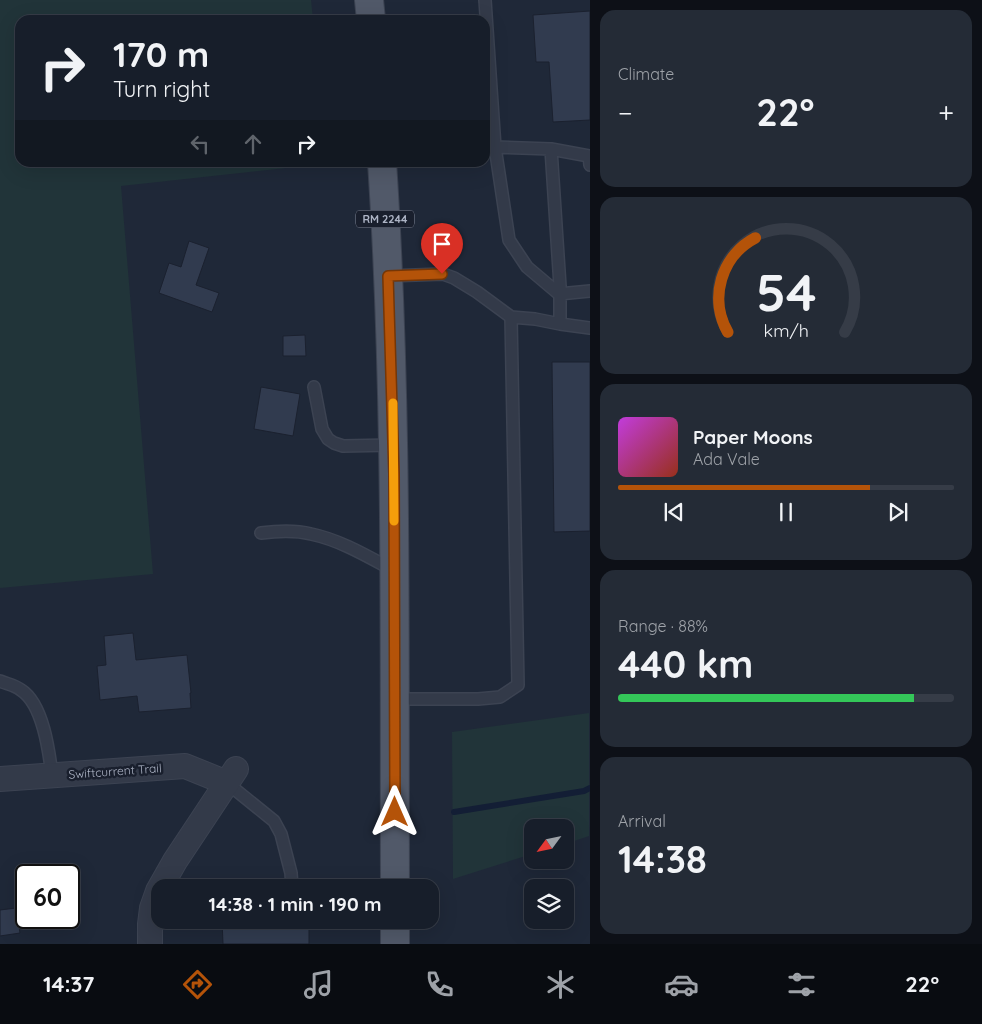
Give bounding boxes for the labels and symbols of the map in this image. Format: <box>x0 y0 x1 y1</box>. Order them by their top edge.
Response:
road number: RM 2244 <box>356 210 414 228</box>
pin <box>421 223 463 274</box>
street label: Swiftcurrent Trail <box>68 760 162 782</box>
position arrow <box>368 785 420 837</box>
north arrow <box>524 819 574 869</box>
speed limit sign: 60 <box>15 864 80 929</box>

